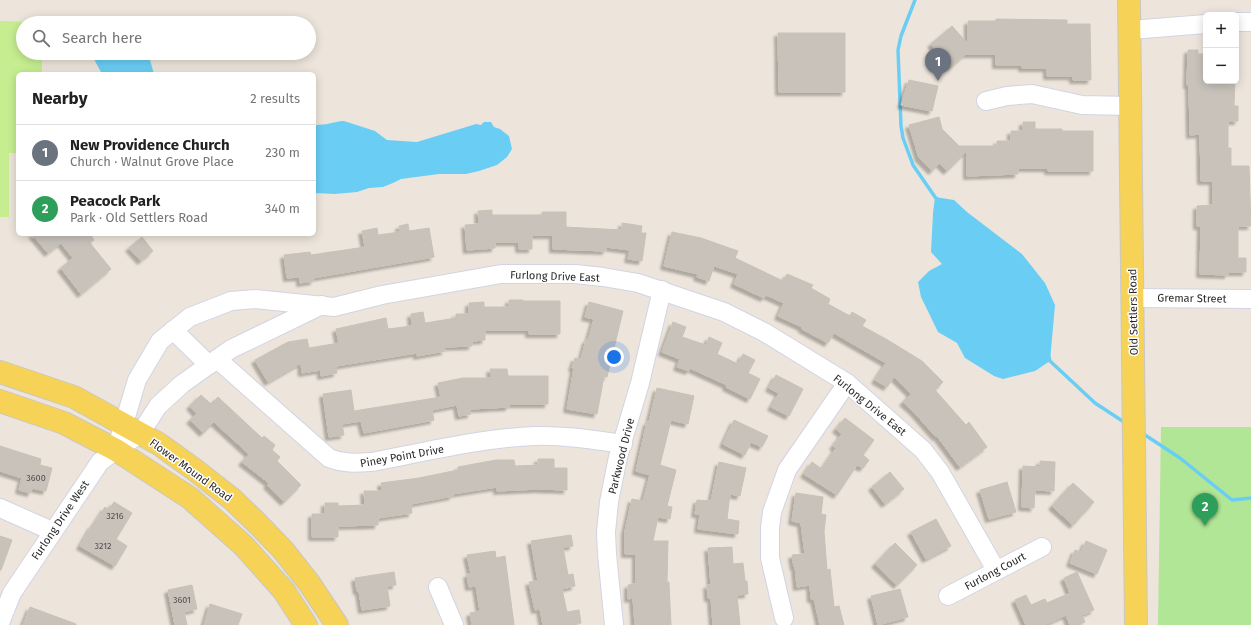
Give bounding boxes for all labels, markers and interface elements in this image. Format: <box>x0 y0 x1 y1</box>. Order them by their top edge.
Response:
map controls <box>1203 12 1239 84</box>
button: + <box>1203 12 1239 48</box>
search box <box>16 16 316 60</box>
icon: search <box>30 27 52 49</box>
text: Search here <box>62 29 142 47</box>
pin: 1 <box>925 48 951 81</box>
button: − <box>1203 48 1239 84</box>
text: Nearby <box>32 88 87 109</box>
text: 2 results <box>250 91 300 106</box>
text: New Providence Church <box>70 136 230 154</box>
text: 1 <box>42 145 48 160</box>
text: 230 m <box>265 145 300 160</box>
text: Church · Walnut Grove Place <box>70 154 234 169</box>
text: Peacock Park <box>70 192 160 210</box>
text: 2 <box>42 201 48 216</box>
text: 340 m <box>265 201 300 216</box>
text: Park · Old Settlers Road <box>70 210 208 225</box>
street label: Furlong Drive East <box>510 268 600 285</box>
street label: Old Settlers Road <box>1126 269 1141 355</box>
street label: Gremar Street <box>1157 291 1227 306</box>
your location <box>604 347 624 367</box>
street label: Furlong Drive East <box>831 372 909 439</box>
street label: Parkwood Drive <box>606 417 637 495</box>
street label: Flower Mound Road <box>147 436 234 505</box>
street label: Piney Point Drive <box>359 443 445 470</box>
house number: 3600 <box>26 473 46 483</box>
street label: Furlong Drive West <box>29 478 92 563</box>
pin: 2 <box>1192 493 1218 526</box>
house number: 3216 <box>106 511 124 521</box>
house number: 3212 <box>95 541 111 551</box>
street label: Furlong Court <box>962 550 1028 593</box>
house number: 3601 <box>173 595 191 605</box>

